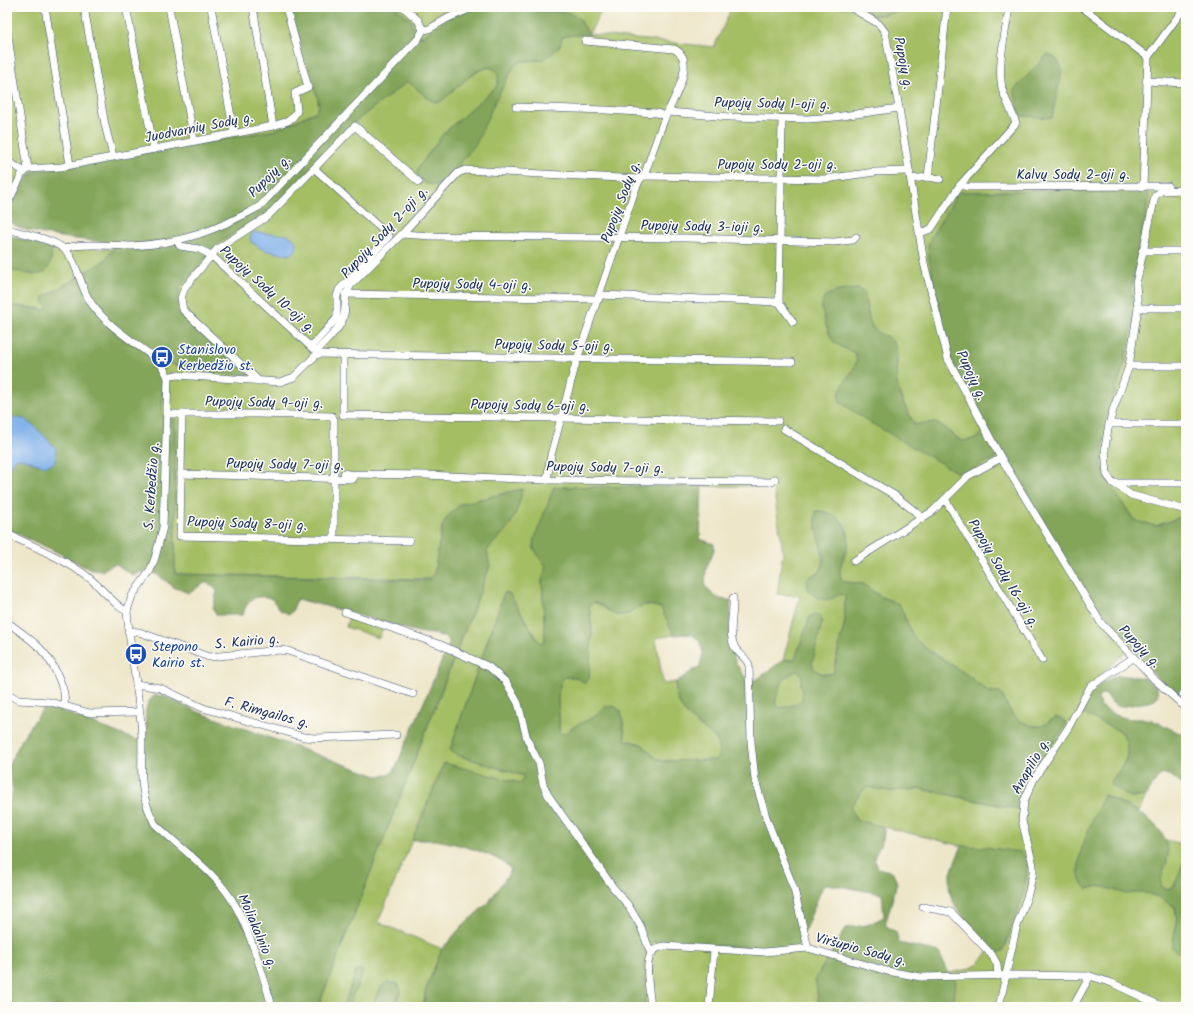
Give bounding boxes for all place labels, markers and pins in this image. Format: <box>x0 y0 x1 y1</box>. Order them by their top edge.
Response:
place label: Stanislovo Kerbedžio st. <box>178 339 254 377</box>
bus stop icon: Stanislovo Kerbedžio st. <box>149 344 175 370</box>
place label: Stepono Kairio st. <box>152 636 205 674</box>
bus stop icon: Stepono Kairio st. <box>123 641 149 667</box>

